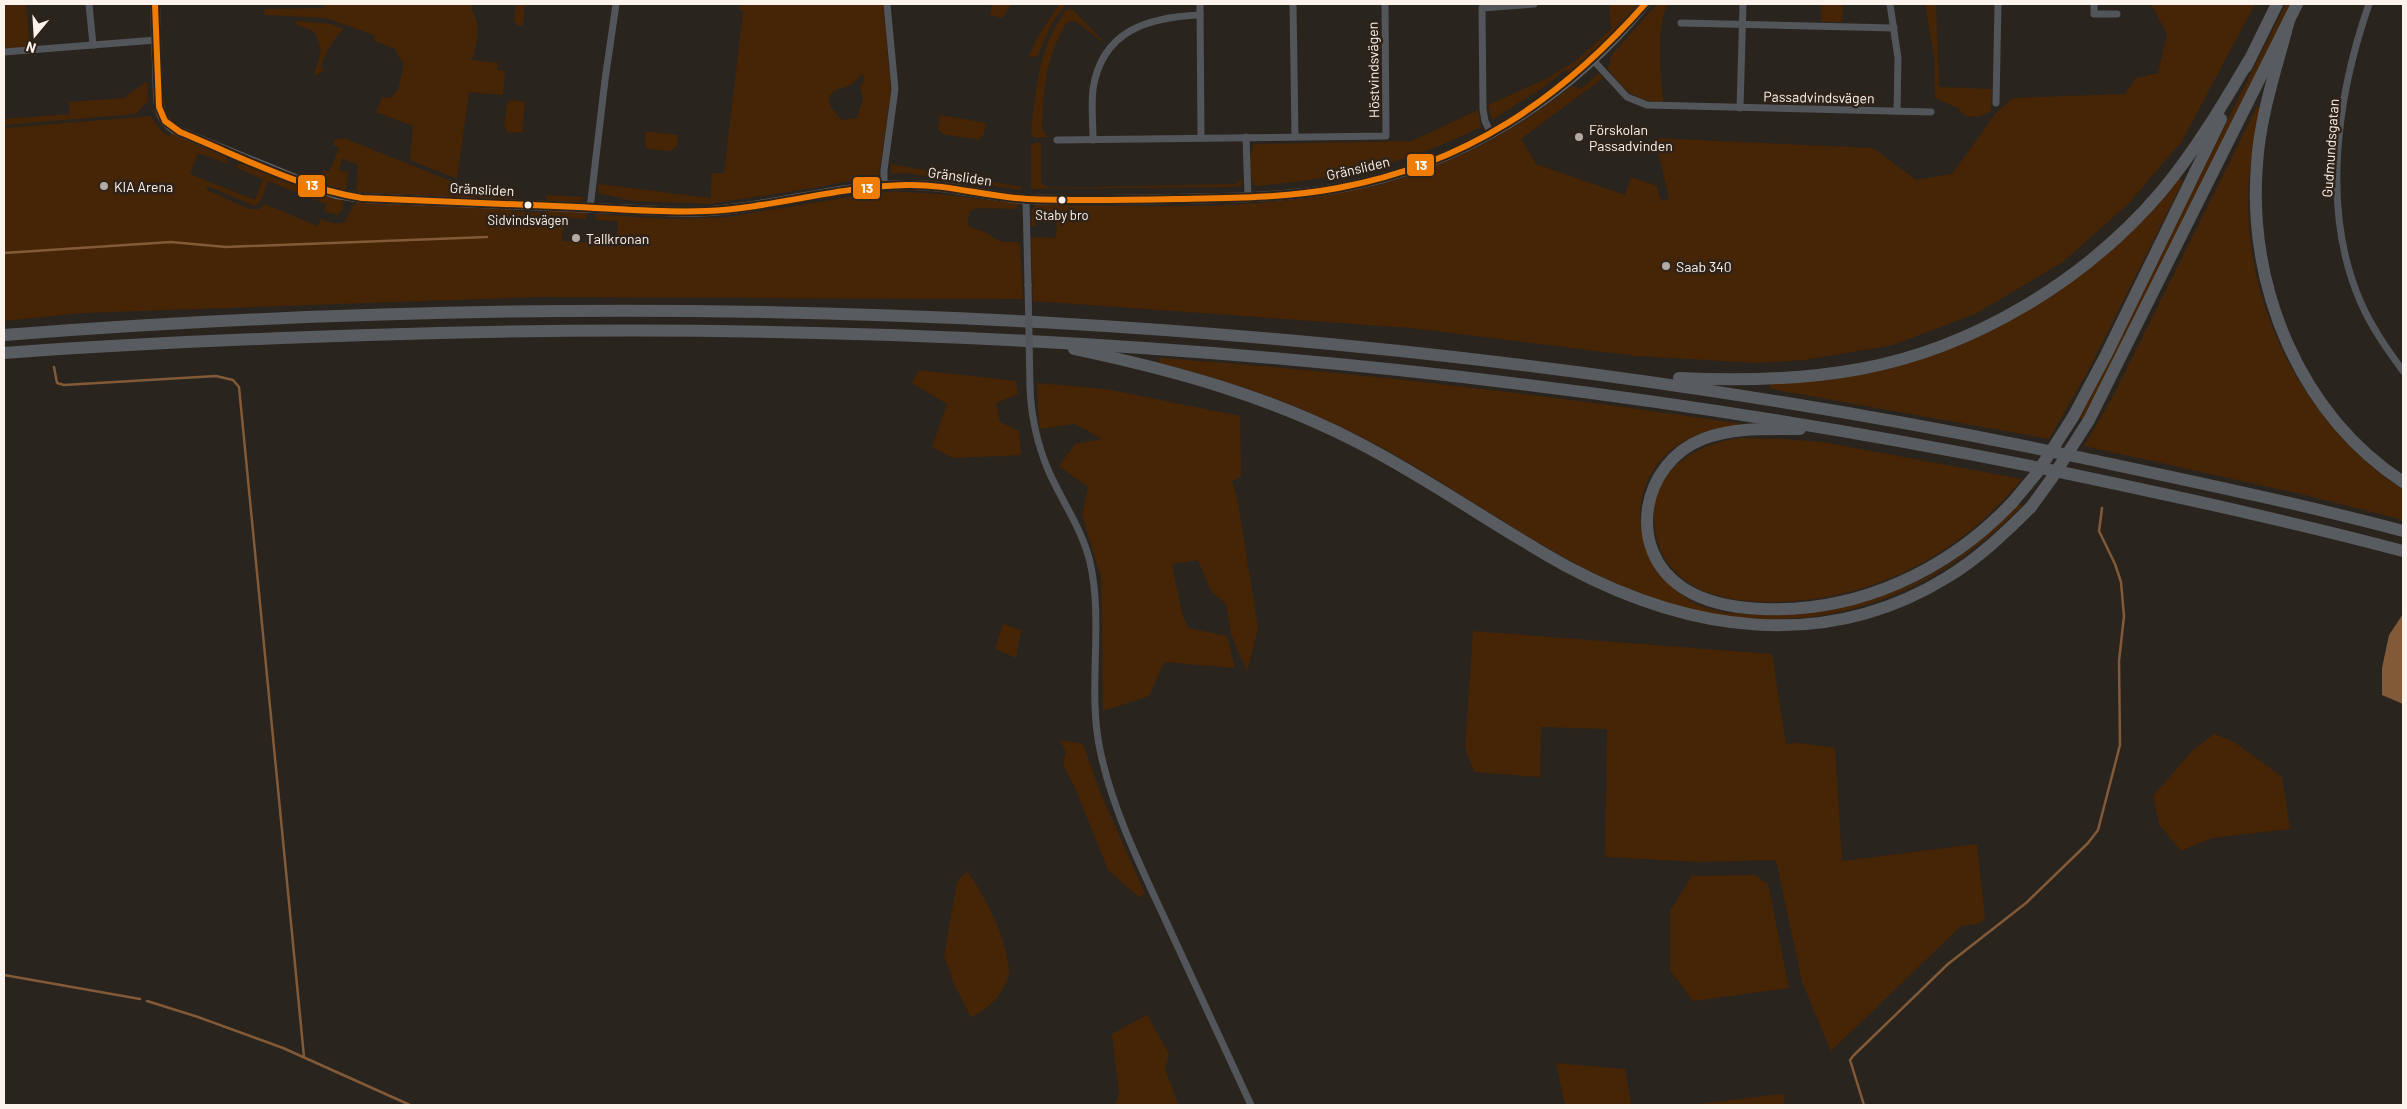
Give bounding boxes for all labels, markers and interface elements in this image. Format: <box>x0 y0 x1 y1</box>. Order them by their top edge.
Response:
north arrow <box>10 10 60 60</box>
street label: Höstvindsvägen <box>1364 22 1382 118</box>
text: N <box>24 38 38 57</box>
street label: Passadvindsvägen <box>1763 88 1875 106</box>
street label: Gudmundsgatan <box>2318 98 2342 198</box>
place label: Förskolan Passadvinden <box>1589 121 1673 154</box>
marker: Förskolan Passadvinden <box>1573 131 1585 143</box>
street label: Gränsliden <box>1325 152 1391 184</box>
line badge: 13 <box>1406 153 1435 177</box>
text: 13 <box>1415 156 1427 173</box>
street label: Gränsliden <box>927 163 993 189</box>
line badge: 13 <box>297 174 326 198</box>
text: 13 <box>306 176 318 193</box>
line badge: 13 <box>852 176 881 200</box>
place label: KIA Arena <box>114 178 173 195</box>
street label: Gränsliden <box>449 179 515 199</box>
text: 13 <box>861 179 873 196</box>
marker: KIA Arena <box>98 180 110 192</box>
marker: Staby bro <box>1057 195 1067 205</box>
marker: Sidvindsvägen <box>523 200 533 210</box>
place label: Staby bro <box>1035 207 1089 223</box>
place label: Sidvindsvägen <box>488 212 568 228</box>
place label: Tallkronan <box>586 230 649 247</box>
marker: Tallkronan <box>570 232 582 244</box>
place label: Saab 340 <box>1676 258 1732 275</box>
marker: Saab 340 <box>1660 260 1672 272</box>

